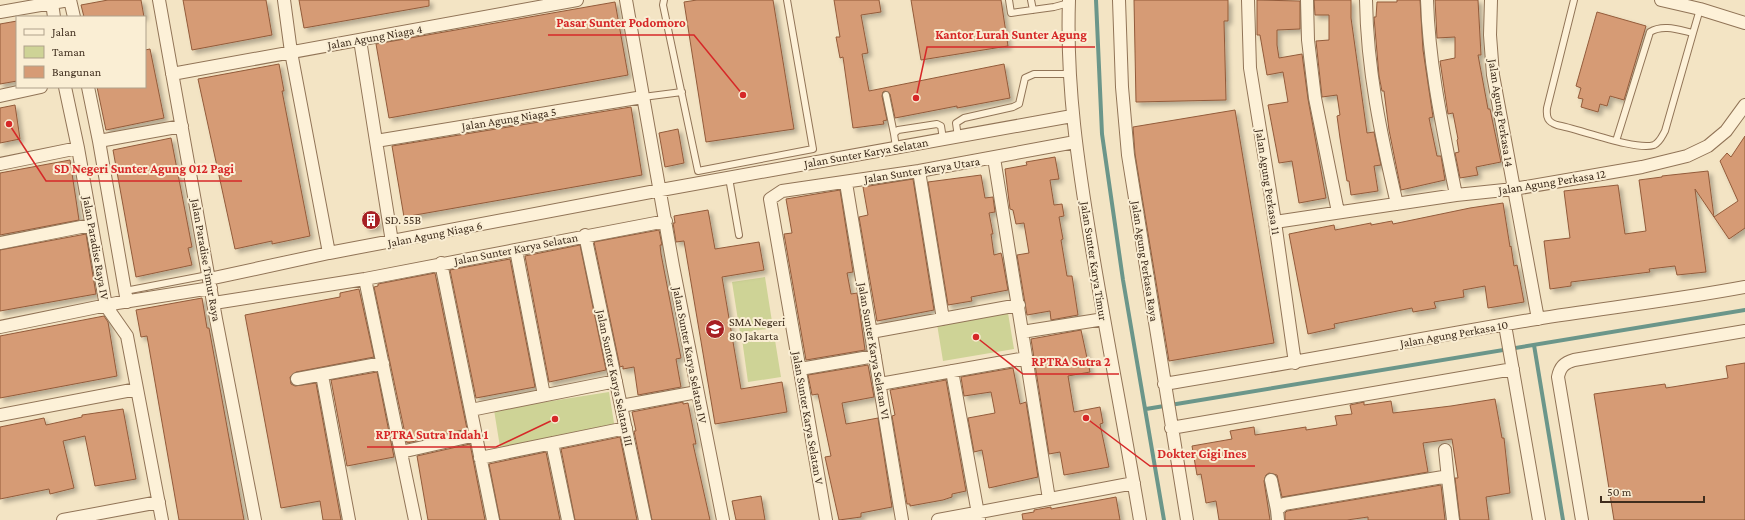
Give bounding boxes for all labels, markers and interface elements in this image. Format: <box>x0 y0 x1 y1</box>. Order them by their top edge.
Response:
callout: Pasar Sunter Podomoro <box>548 10 694 35</box>
text: Pasar Sunter Podomoro <box>556 15 686 30</box>
legend <box>16 16 146 88</box>
street label: Jalan Agung Niaga 4 <box>325 22 424 52</box>
callout: Kantor Lurah Sunter Agung <box>927 22 1095 47</box>
text: Jalan <box>51 25 77 39</box>
text: Kantor Lurah Sunter Agung <box>935 27 1087 42</box>
text: Taman <box>52 45 86 59</box>
street label: Jalan Agung Perkasa 14 <box>1485 57 1516 168</box>
text: Bangunan <box>52 65 102 79</box>
street label: Jalan Agung Niaga 5 <box>460 105 557 134</box>
street label: Jalan Agung Perkasa 11 <box>1253 127 1283 236</box>
street label: Jalan Sunter Karya Selatan <box>802 135 930 171</box>
street label: Jalan Sunter Karya Utara <box>862 154 981 186</box>
callout: SD Negeri Sunter Agung 012 Pagi <box>46 156 242 181</box>
text: SD Negeri Sunter Agung 012 Pagi <box>54 161 234 176</box>
street label: Jalan Agung Perkasa 12 <box>1496 167 1607 198</box>
street label: Jalan Paradise Raya IV <box>80 194 112 301</box>
street label: Jalan Paradise Timur Raya <box>188 197 224 323</box>
street label: Jalan Sunter Karya Timur <box>1078 199 1110 322</box>
street label: Jalan Agung Perkasa Raya <box>1128 199 1162 323</box>
building icon: SD. 55B <box>360 209 382 231</box>
place label: SD. 55B <box>385 213 422 227</box>
street label: Jalan Agung Niaga 6 <box>385 218 484 250</box>
street label: Jalan Sunter Karya Selatan <box>452 230 580 268</box>
street label: Jalan Sunter Karya Selatan VI <box>855 280 893 421</box>
street label: Jalan Sunter Karya Selatan IV <box>670 285 710 425</box>
street label: Jalan Sunter Karya Selatan III <box>593 308 636 448</box>
place label: SMA Negeri 80 Jakarta <box>729 315 785 343</box>
school or university icon: SMA Negeri 80 Jakarta <box>704 318 726 340</box>
street label: Jalan Agung Perkasa 10 <box>1398 318 1509 351</box>
street label: Jalan Sunter Karya Selatan V <box>789 349 827 486</box>
callout: RPTRA Sutra 2 <box>1023 349 1119 374</box>
text: RPTRA Sutra 2 <box>1031 354 1111 369</box>
callout: RPTRA Sutra Indah 1 <box>367 422 496 447</box>
text: RPTRA Sutra Indah 1 <box>376 427 489 442</box>
callout: Dokter Gigi Ines <box>1150 441 1255 466</box>
text: Dokter Gigi Ines <box>1157 446 1247 461</box>
scale bar <box>1601 478 1704 504</box>
text: 50 m <box>1607 485 1632 499</box>

